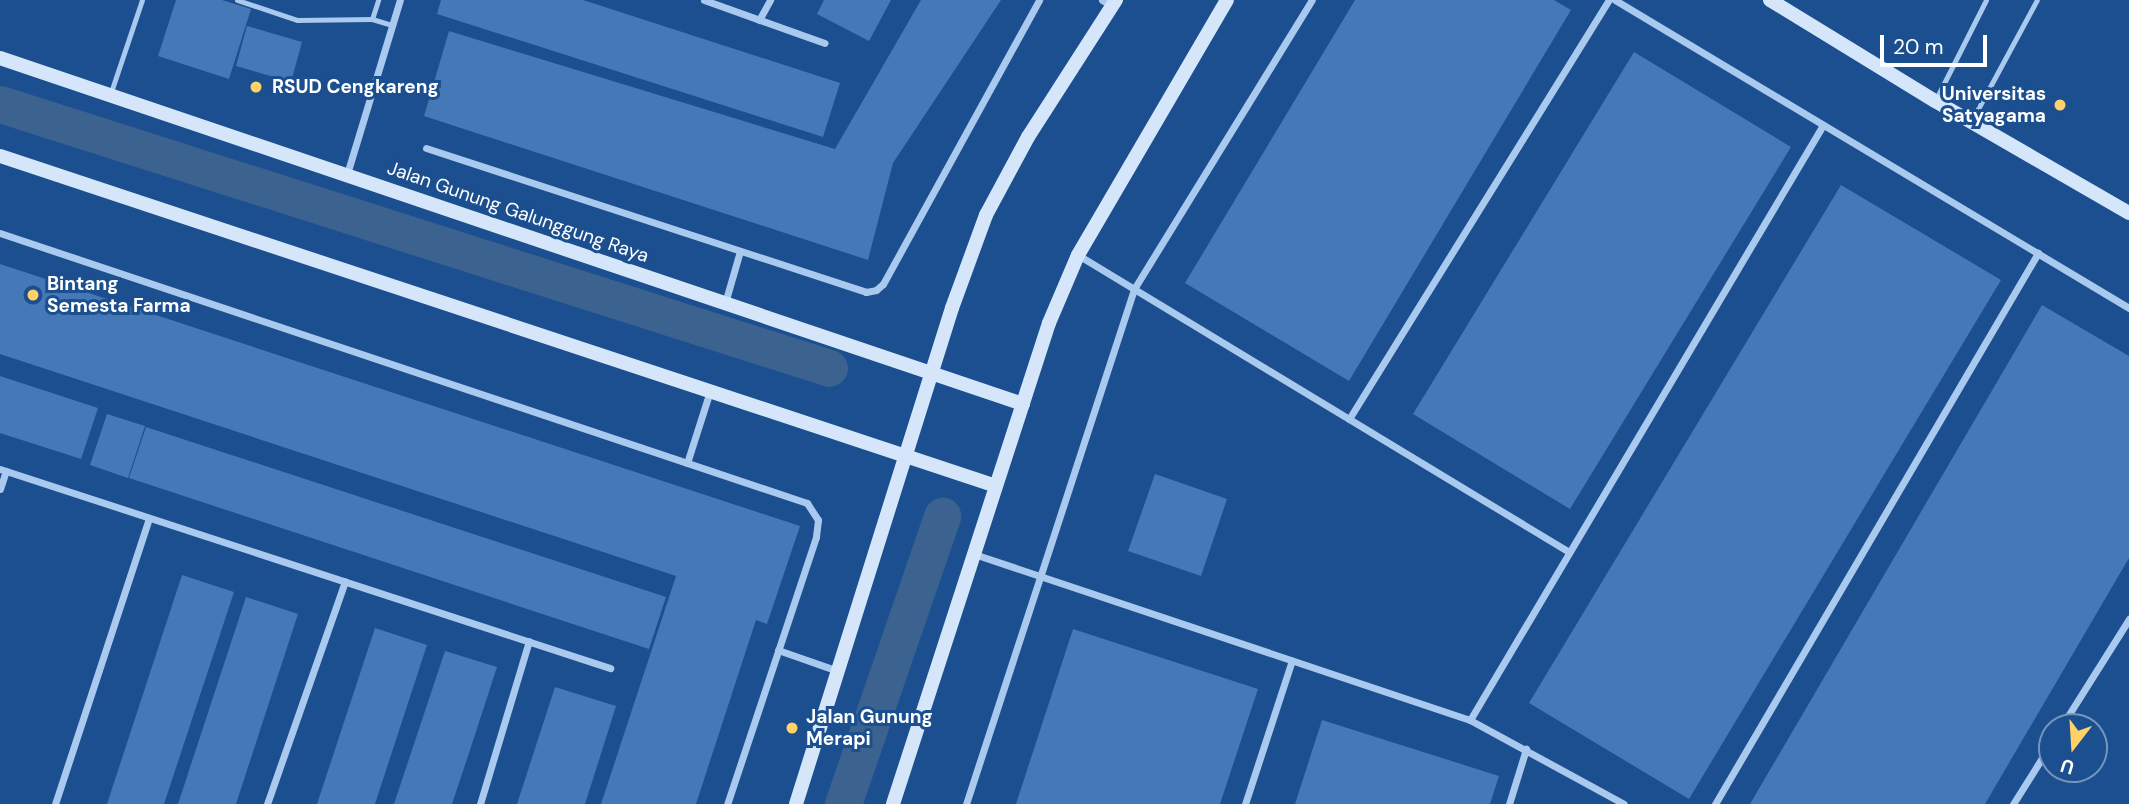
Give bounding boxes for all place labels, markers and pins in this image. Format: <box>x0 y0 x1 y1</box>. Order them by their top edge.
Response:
place label: RSUD Cengkareng <box>272 76 439 98</box>
marker: RSUD Cengkareng <box>246 77 266 97</box>
place label: Universitas Satyagama <box>1942 83 2046 127</box>
marker: Universitas Satyagama <box>2052 97 2068 113</box>
place label: Bintang Semesta Farma <box>47 273 191 317</box>
marker: Bintang Semesta Farma <box>25 287 41 303</box>
place label: Jalan Gunung Merapi <box>806 706 933 750</box>
marker: Jalan Gunung Merapi <box>784 720 800 736</box>

